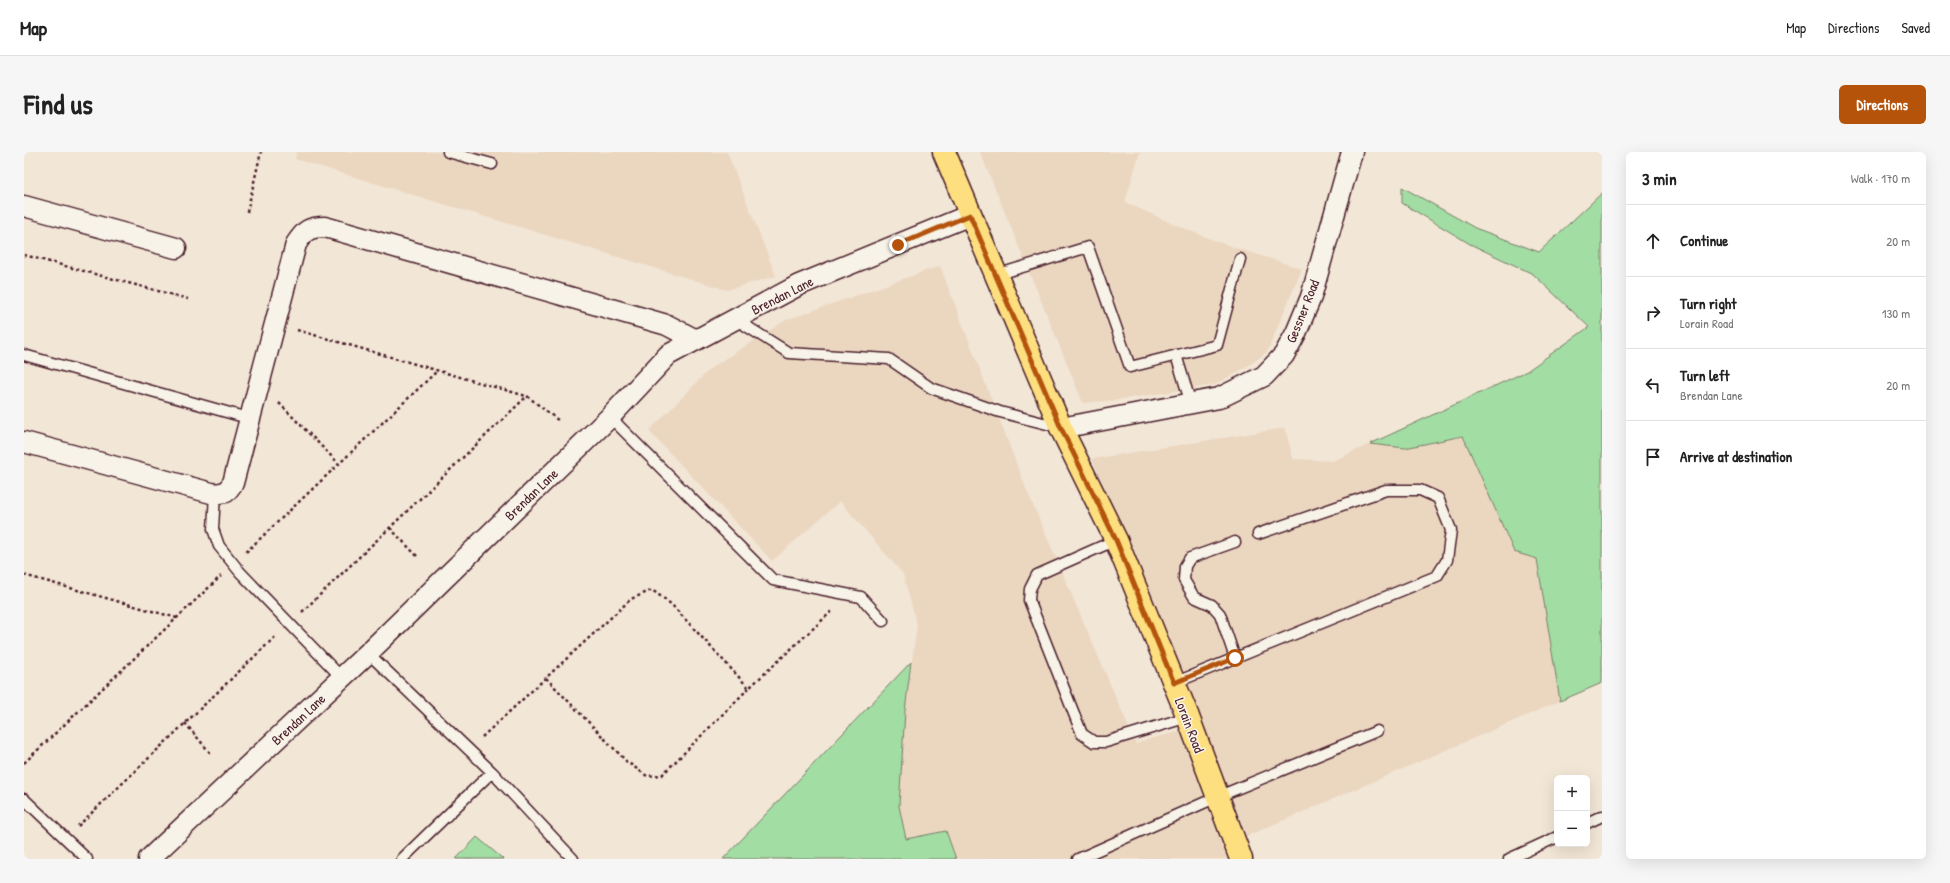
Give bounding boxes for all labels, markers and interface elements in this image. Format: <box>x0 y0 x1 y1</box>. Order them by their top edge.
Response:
text: Map <box>20 15 47 41</box>
text: Map <box>1786 18 1806 37</box>
text: Directions <box>1828 18 1879 37</box>
text: Saved <box>1901 18 1930 37</box>
text: Find us <box>24 85 93 123</box>
button: Directions <box>1839 85 1926 124</box>
text: 3 min <box>1642 167 1677 190</box>
text: Walk · 170 m <box>1851 169 1910 187</box>
icon: ahead <box>1642 230 1664 252</box>
text: Continue <box>1680 230 1728 251</box>
text: 20 m <box>1886 232 1910 250</box>
route end <box>889 236 907 254</box>
street label: Brendan Lane <box>748 271 817 319</box>
street label: Gessner Road <box>1281 276 1323 345</box>
text: Turn right <box>1680 293 1736 314</box>
icon: right <box>1642 302 1664 324</box>
text: 130 m <box>1882 304 1910 322</box>
text: Lorain Road <box>1680 314 1733 332</box>
text: Turn left <box>1680 365 1730 386</box>
icon: left <box>1642 374 1664 396</box>
text: 20 m <box>1886 376 1910 394</box>
text: Brendan Lane <box>1680 386 1743 404</box>
icon: arrive <box>1642 446 1664 468</box>
text: Arrive at destination <box>1680 446 1792 467</box>
street label: Brendan Lane <box>500 463 562 524</box>
route start <box>1226 649 1244 667</box>
street label: Brendan Lane <box>267 689 329 749</box>
street label: Lorain Road <box>1171 695 1209 756</box>
map controls <box>1554 775 1590 847</box>
button: + <box>1554 775 1590 811</box>
button: − <box>1554 811 1590 847</box>

